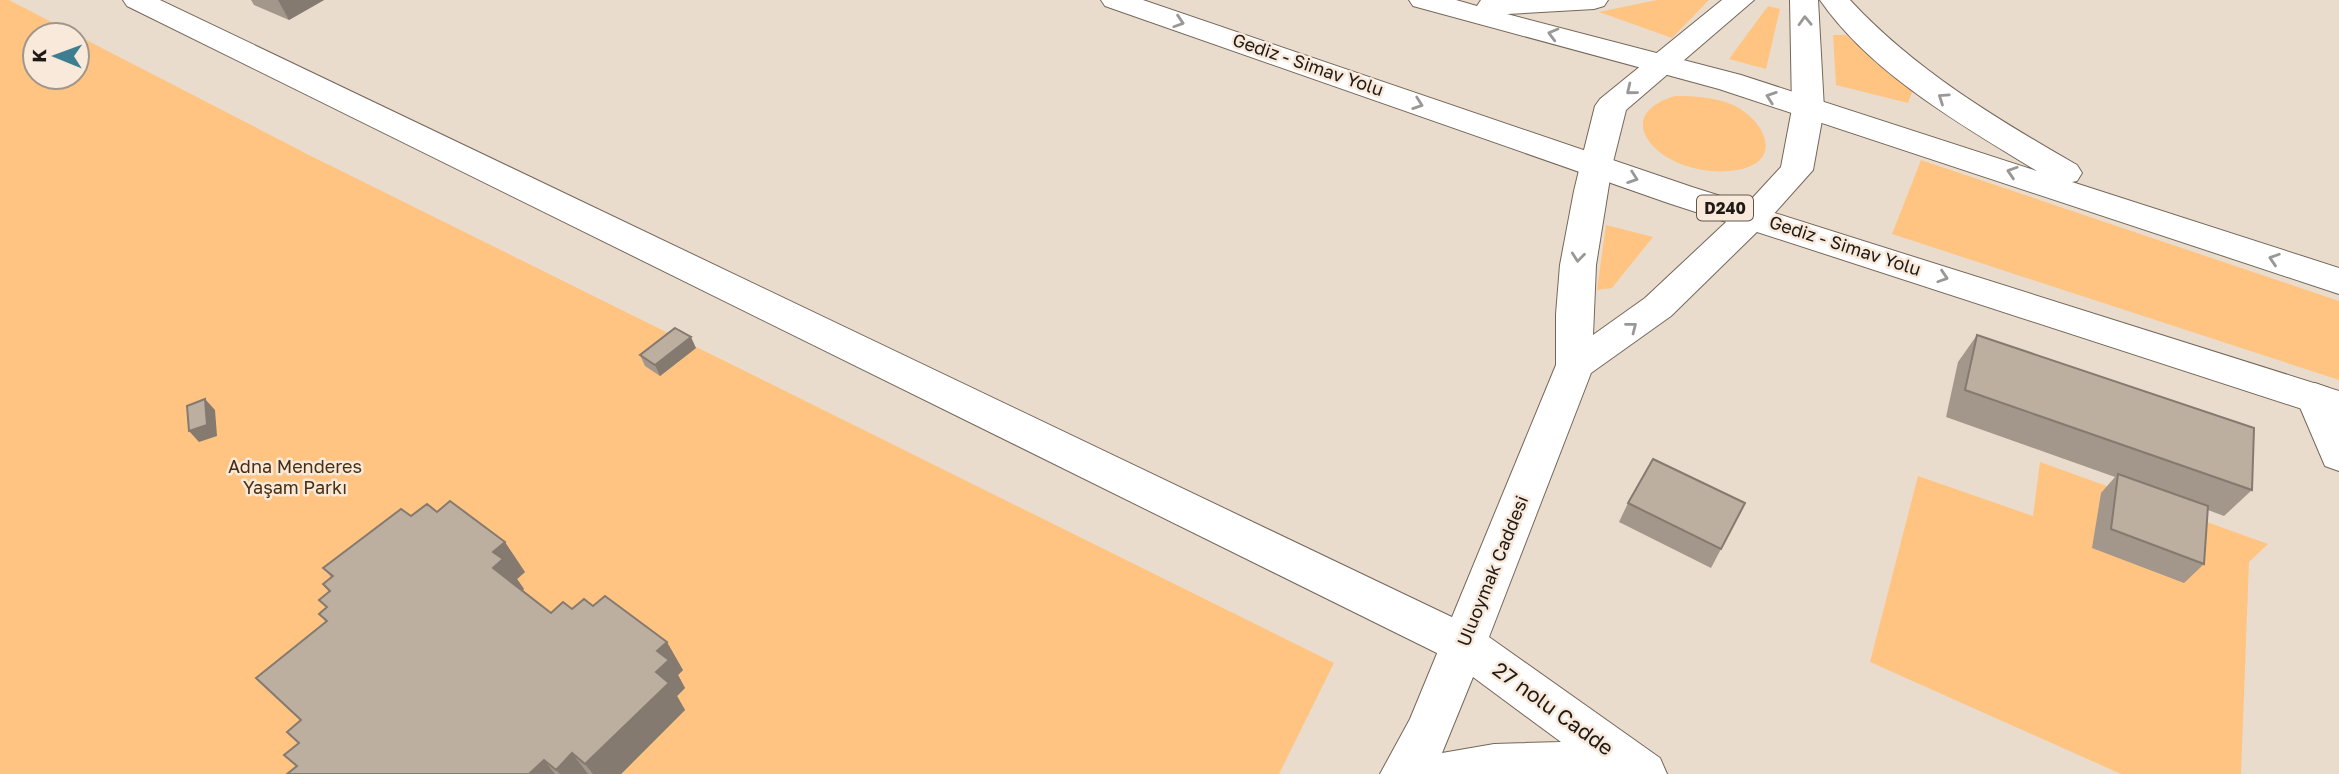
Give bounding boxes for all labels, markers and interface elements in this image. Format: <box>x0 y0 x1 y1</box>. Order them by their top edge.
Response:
one-way arrow <box>1173 14 1185 28</box>
one-way arrow <box>1797 15 1812 26</box>
north arrow <box>21 21 91 91</box>
street label: Gediz - Simav Yolu <box>1230 28 1387 100</box>
one-way arrow <box>1547 28 1559 42</box>
text: K <box>27 48 50 63</box>
one-way arrow <box>1626 82 1639 95</box>
one-way arrow <box>1766 90 1778 105</box>
one-way arrow <box>1938 93 1951 106</box>
one-way arrow <box>1411 96 1423 110</box>
one-way arrow <box>2006 166 2018 180</box>
one-way arrow <box>1626 170 1638 184</box>
road number: D240 <box>1697 196 1753 220</box>
street label: Gediz - Simav Yolu <box>1767 210 1924 280</box>
one-way arrow <box>1571 251 1586 262</box>
one-way arrow <box>2269 253 2281 267</box>
one-way arrow <box>1936 269 1948 284</box>
one-way arrow <box>1624 323 1636 336</box>
park label: Adna Menderes Yaşam Parkı <box>228 455 362 498</box>
street label: Uluoymak Caddesi <box>1452 492 1532 649</box>
street label: 27 nolu Cadde <box>1488 656 1619 761</box>

